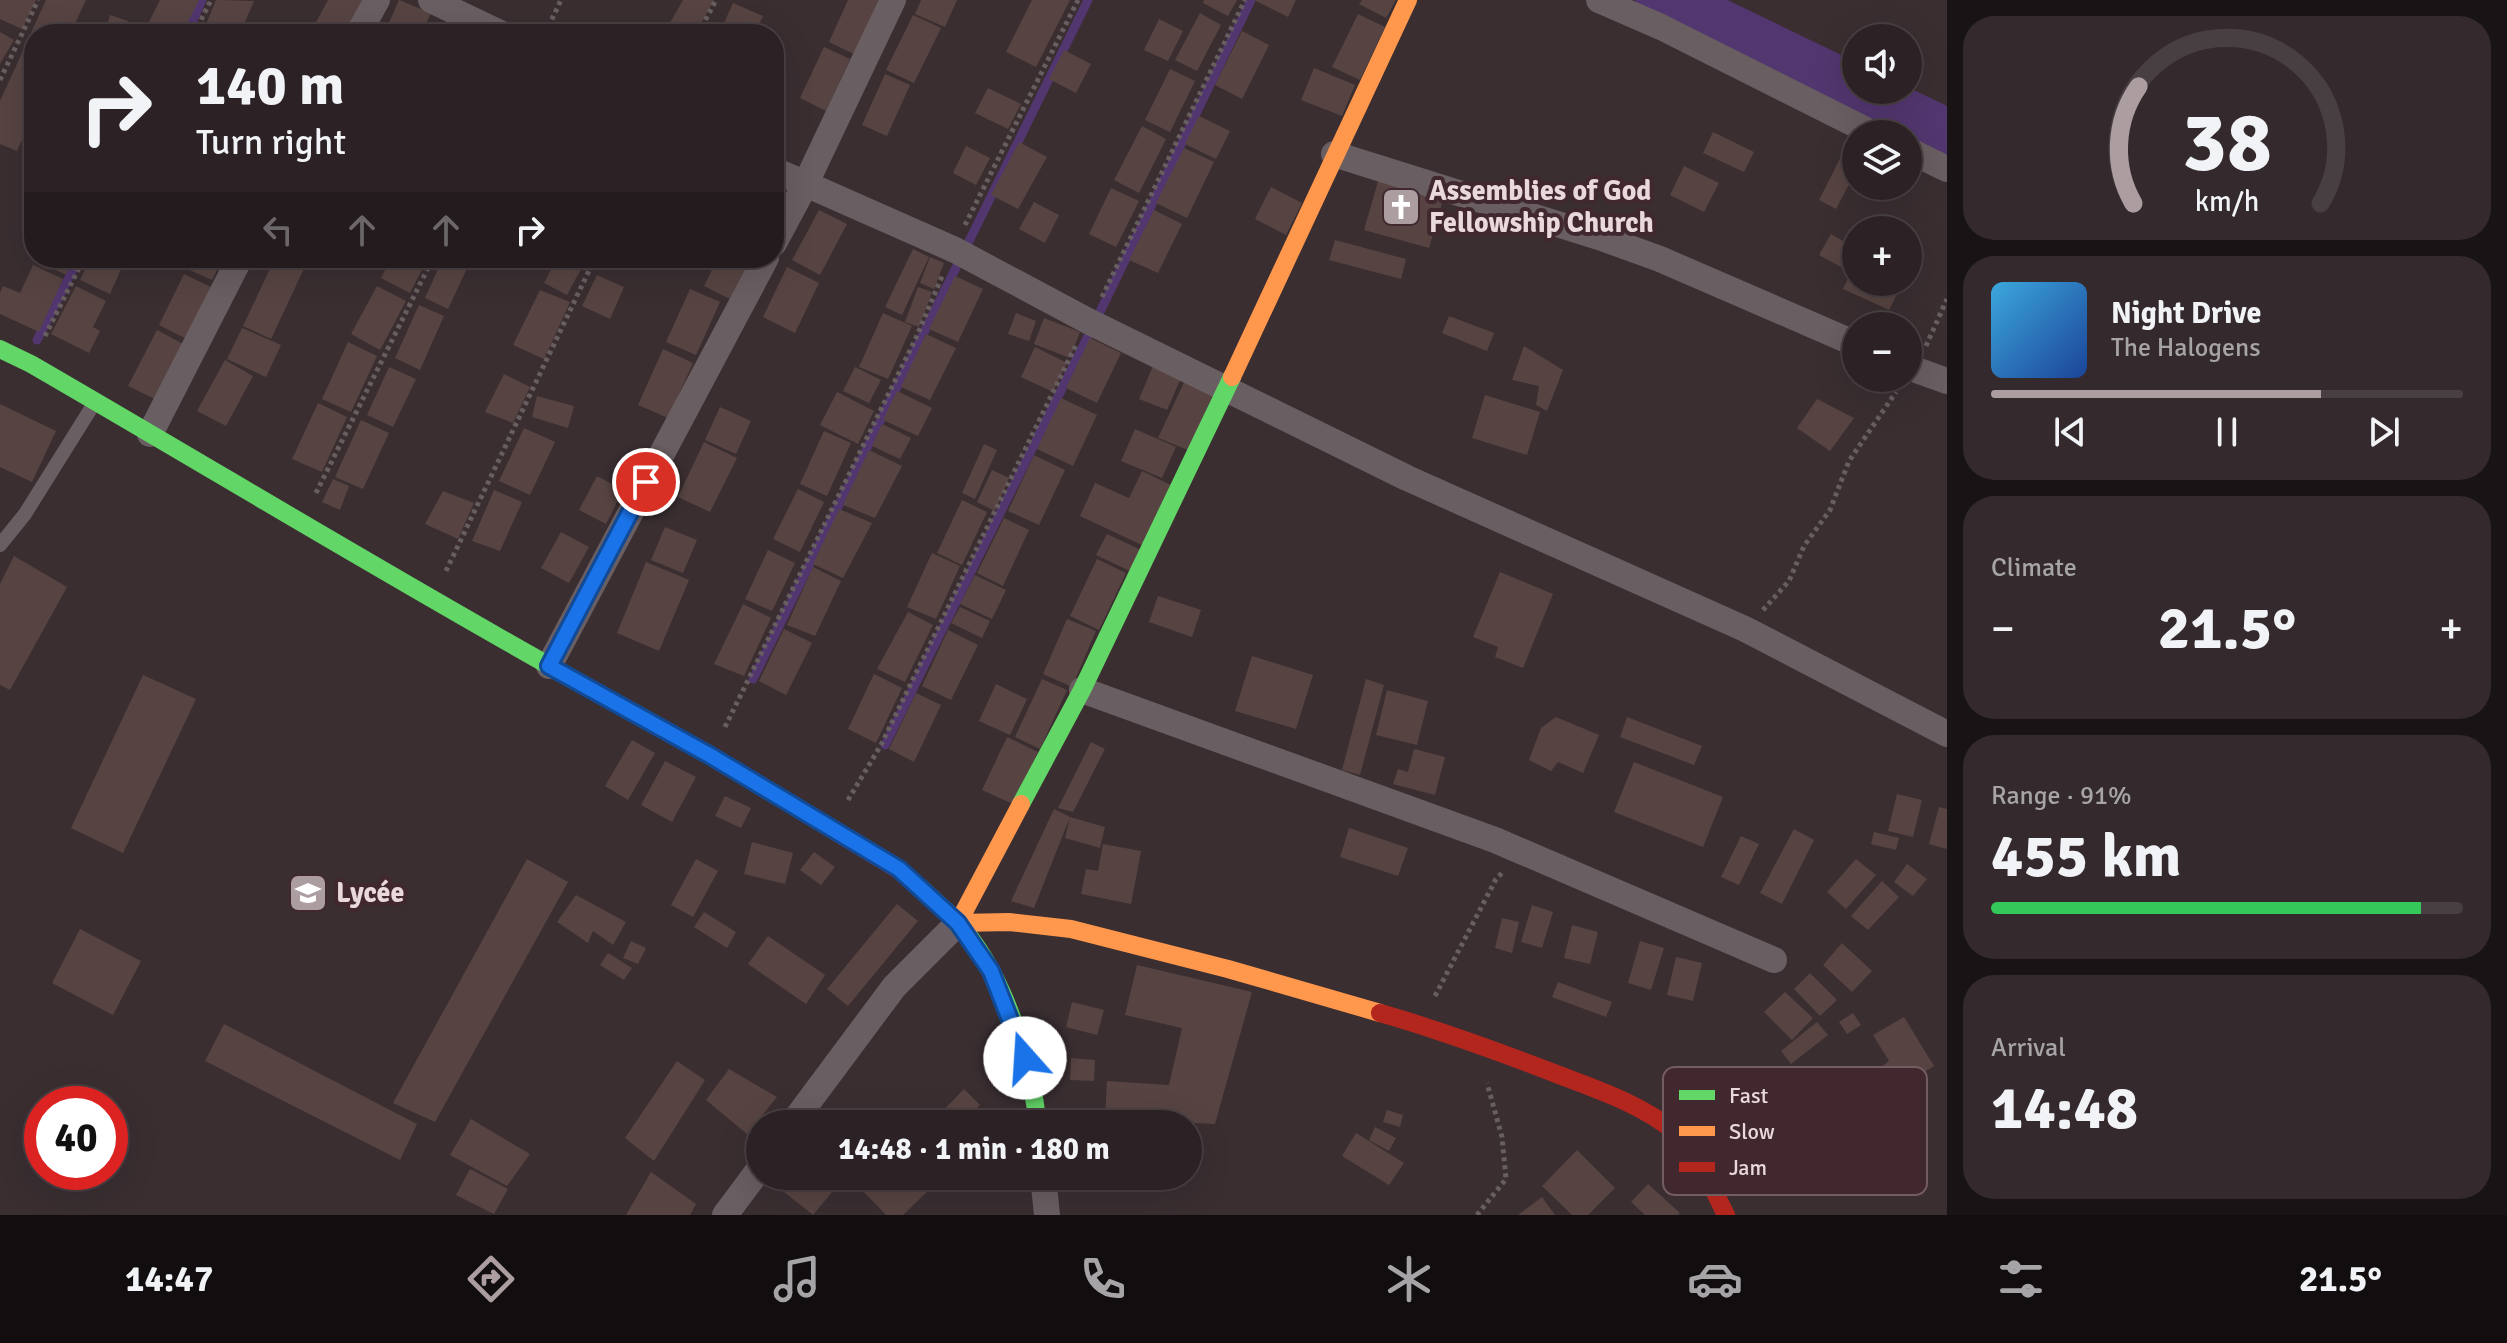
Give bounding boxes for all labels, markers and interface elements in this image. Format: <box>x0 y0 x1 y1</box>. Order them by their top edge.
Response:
map controls <box>1842 24 1922 392</box>
button: sound <box>1842 24 1922 104</box>
text: 140 m <box>196 51 344 120</box>
icon: right <box>64 56 168 160</box>
text: 38 <box>2182 91 2272 193</box>
text: Turn right <box>196 120 346 165</box>
button: layers <box>1842 120 1922 200</box>
place label: Assemblies of God Fellowship Church <box>1429 174 1654 240</box>
text: km/h <box>2195 184 2259 219</box>
church icon: Assemblies of God Fellowship Church <box>1380 186 1422 228</box>
icon: left <box>256 208 300 252</box>
icon: ahead <box>340 208 384 252</box>
icon: ahead <box>424 208 468 252</box>
icon: right <box>508 208 552 252</box>
button: + <box>1842 216 1922 296</box>
text: Night Drive <box>2111 295 2261 332</box>
button: − <box>1842 312 1922 392</box>
text: The Halogens <box>2111 332 2261 364</box>
icon: previous <box>2048 410 2092 454</box>
icon: pause <box>2205 410 2249 454</box>
icon: next <box>2362 410 2406 454</box>
pin <box>612 448 680 516</box>
icon: arrive <box>624 460 668 504</box>
text: Climate <box>1991 552 2077 584</box>
text: 21.5° <box>2158 592 2296 666</box>
text: − <box>1991 602 2015 656</box>
text: + <box>2439 602 2463 656</box>
text: Range · 91% <box>1991 780 2132 812</box>
text: 455 km <box>1991 820 2181 894</box>
school or university icon: Lycée <box>287 872 329 914</box>
place label: Lycée <box>336 876 404 910</box>
position arrow <box>983 1016 1067 1100</box>
text: Arrival <box>1991 1032 2066 1064</box>
legend <box>1663 1067 1927 1195</box>
text: 14:48 <box>1991 1072 2138 1146</box>
text: Fast <box>1729 1082 1769 1109</box>
speed limit sign: 40 <box>24 1086 128 1190</box>
text: Slow <box>1729 1118 1775 1145</box>
text: 14:48 · 1 min · 180 m <box>838 1131 1110 1168</box>
text: Jam <box>1729 1154 1767 1181</box>
icon: directions <box>463 1251 519 1307</box>
icon: music <box>769 1251 825 1307</box>
icon: phone <box>1075 1251 1131 1307</box>
icon: climate <box>1381 1251 1437 1307</box>
icon: car <box>1687 1251 1743 1307</box>
icon: filters <box>1993 1251 2049 1307</box>
text: 14:47 <box>125 1257 213 1302</box>
text: 21.5° <box>2299 1257 2382 1302</box>

